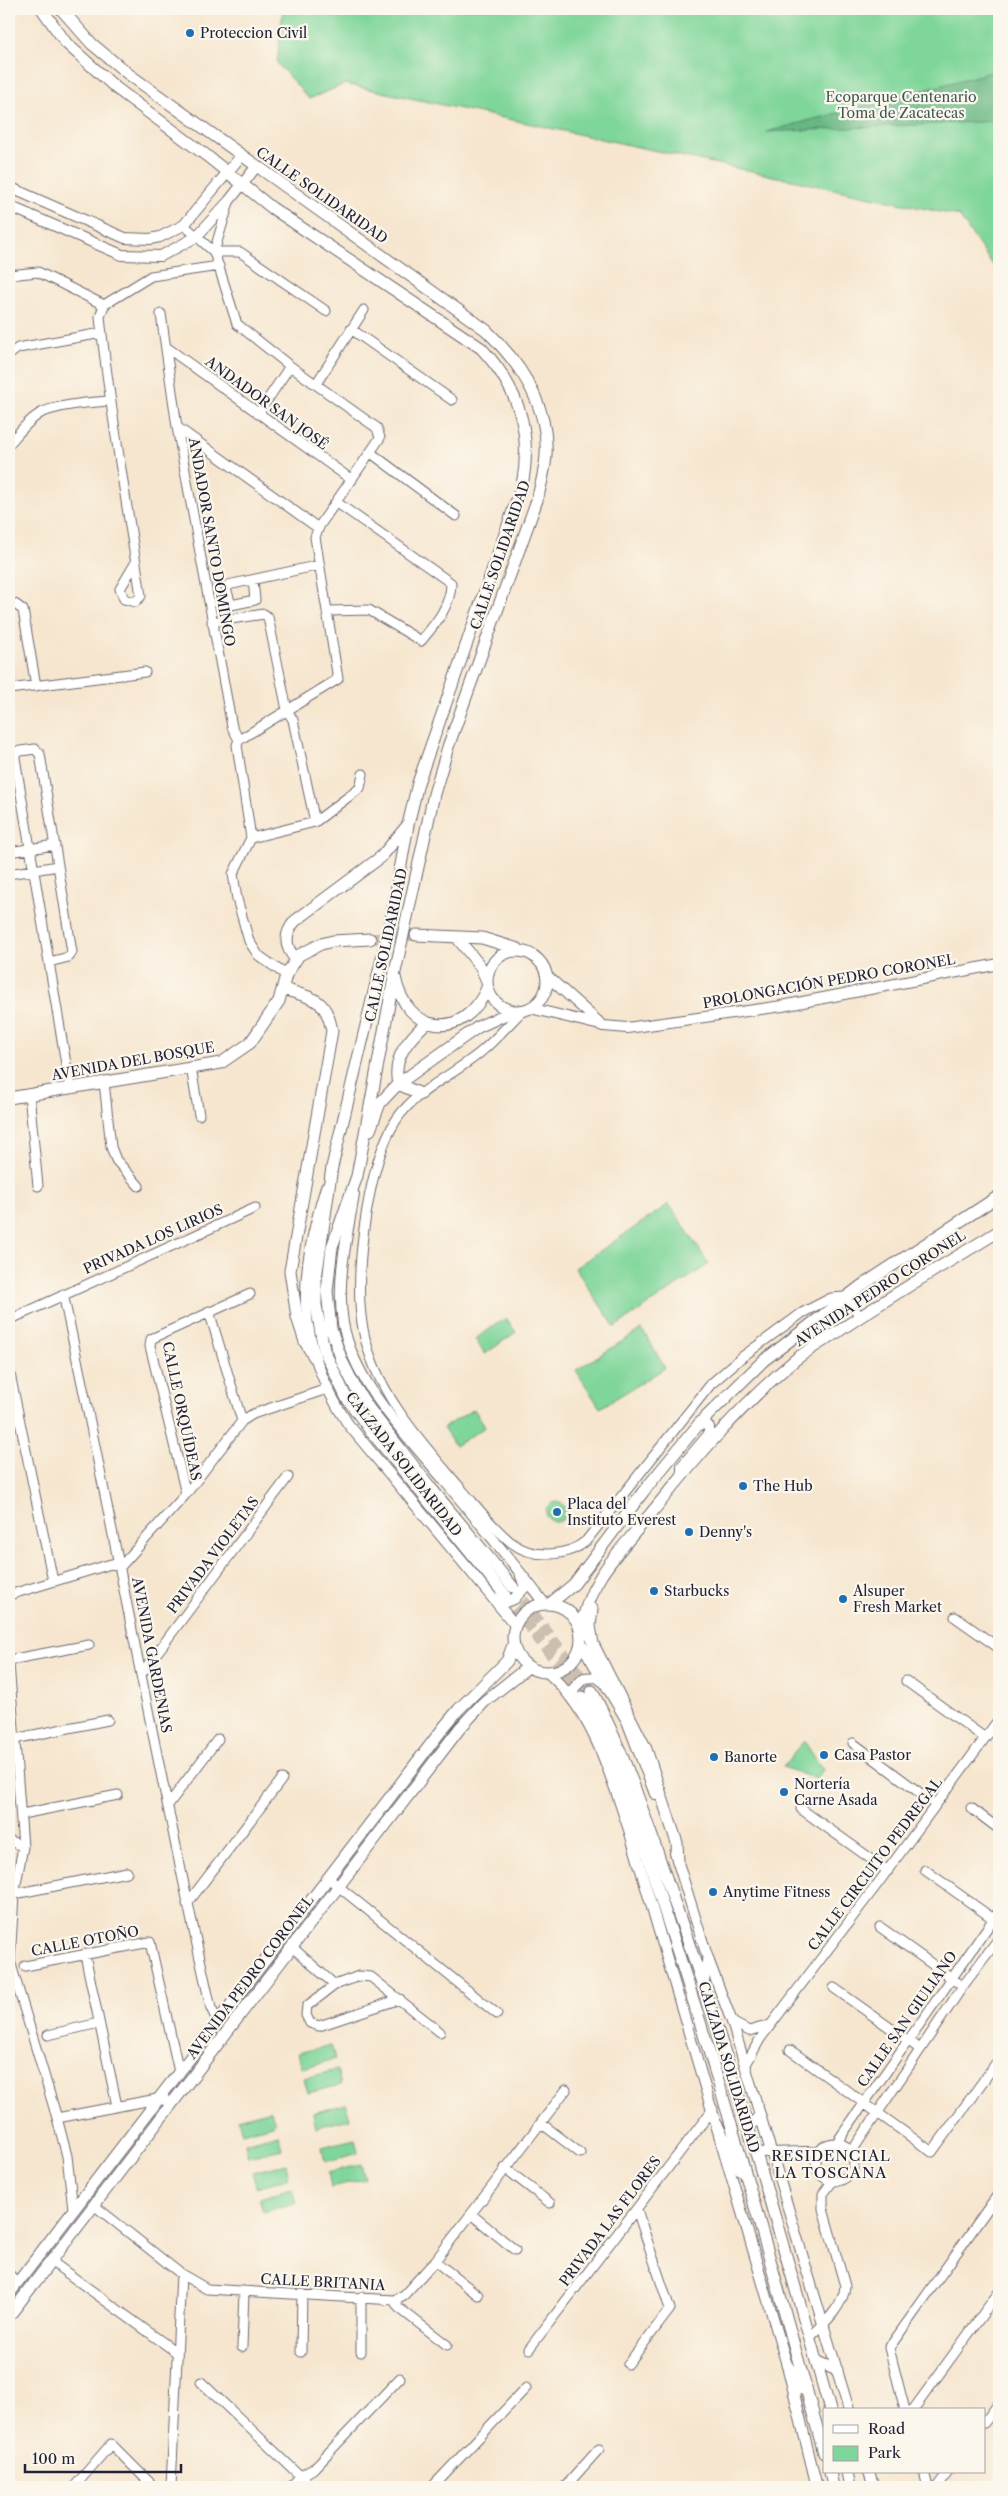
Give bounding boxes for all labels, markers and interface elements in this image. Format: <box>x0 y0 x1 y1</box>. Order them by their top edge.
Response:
place label: Proteccion Civil <box>200 24 307 42</box>
marker: Proteccion Civil <box>184 27 196 39</box>
park label: Ecoparque Centenario Toma de Zacatecas <box>825 88 977 122</box>
street label: CALLE SOLIDARIDAD <box>253 143 391 247</box>
street label: ANDADOR SAN JOSÉ <box>201 352 332 454</box>
street label: ANDADOR SANTO DOMINGO <box>185 435 239 648</box>
street label: CALLE SOLIDARIDAD <box>466 478 534 632</box>
street label: CALLE SOLIDARIDAD <box>361 867 411 1023</box>
street label: PROLONGACIÓN PEDRO CORONEL <box>701 949 957 1012</box>
street label: AVENIDA DEL BOSQUE <box>49 1038 216 1084</box>
street label: PRIVADA LOS LIRIOS <box>80 1200 226 1278</box>
street label: AVENIDA PEDRO CORONEL <box>790 1226 969 1351</box>
street label: CALLE ORQUÍDEAS <box>158 1340 207 1482</box>
street label: CALZADA SOLIDARIDAD <box>342 1388 466 1540</box>
place label: The Hub <box>753 1477 813 1495</box>
marker: The Hub <box>737 1480 749 1492</box>
street label: PRIVADA VIOLETAS <box>163 1493 263 1617</box>
place label: Placa del Instituto Everest <box>567 1495 676 1529</box>
marker: Placa del Instituto Everest <box>551 1506 563 1518</box>
place label: Denny's <box>699 1523 752 1541</box>
marker: Denny's <box>683 1526 695 1538</box>
street label: AVENIDA GARDENIAS <box>128 1575 176 1734</box>
place label: Starbucks <box>664 1582 729 1600</box>
place label: Alsuper Fresh Market <box>852 1582 942 1616</box>
marker: Starbucks <box>648 1585 660 1597</box>
marker: Alsuper Fresh Market <box>837 1593 849 1605</box>
place label: Casa Pastor <box>834 1746 911 1764</box>
place label: Banorte <box>724 1748 777 1766</box>
marker: Casa Pastor <box>818 1749 830 1761</box>
marker: Banorte <box>708 1751 720 1763</box>
street label: CALLE CIRCUITO PEDREGAL <box>804 1774 946 1954</box>
place label: Nortería Carne Asada <box>794 1775 878 1809</box>
marker: Nortería Carne Asada <box>778 1786 790 1798</box>
place label: Anytime Fitness <box>722 1883 830 1901</box>
marker: Anytime Fitness <box>707 1886 719 1898</box>
street label: AVENIDA PEDRO CORONEL <box>182 1892 317 2063</box>
street label: CALLE OTOÑO <box>29 1921 141 1960</box>
street label: CALLE SAN GIULIANO <box>853 1948 961 2090</box>
street label: CALZADA SOLIDARIDAD <box>694 1979 764 2155</box>
district label: RESIDENCIAL LA TOSCANA <box>771 2146 891 2182</box>
street label: PRIVADA LAS FLORES <box>555 2152 665 2290</box>
street label: CALLE BRITANIA <box>260 2270 387 2294</box>
legend <box>823 2408 986 2474</box>
text: Road <box>868 2419 905 2438</box>
scale bar <box>25 2441 181 2473</box>
text: Park <box>868 2443 902 2462</box>
text: 100 m <box>32 2449 75 2468</box>

